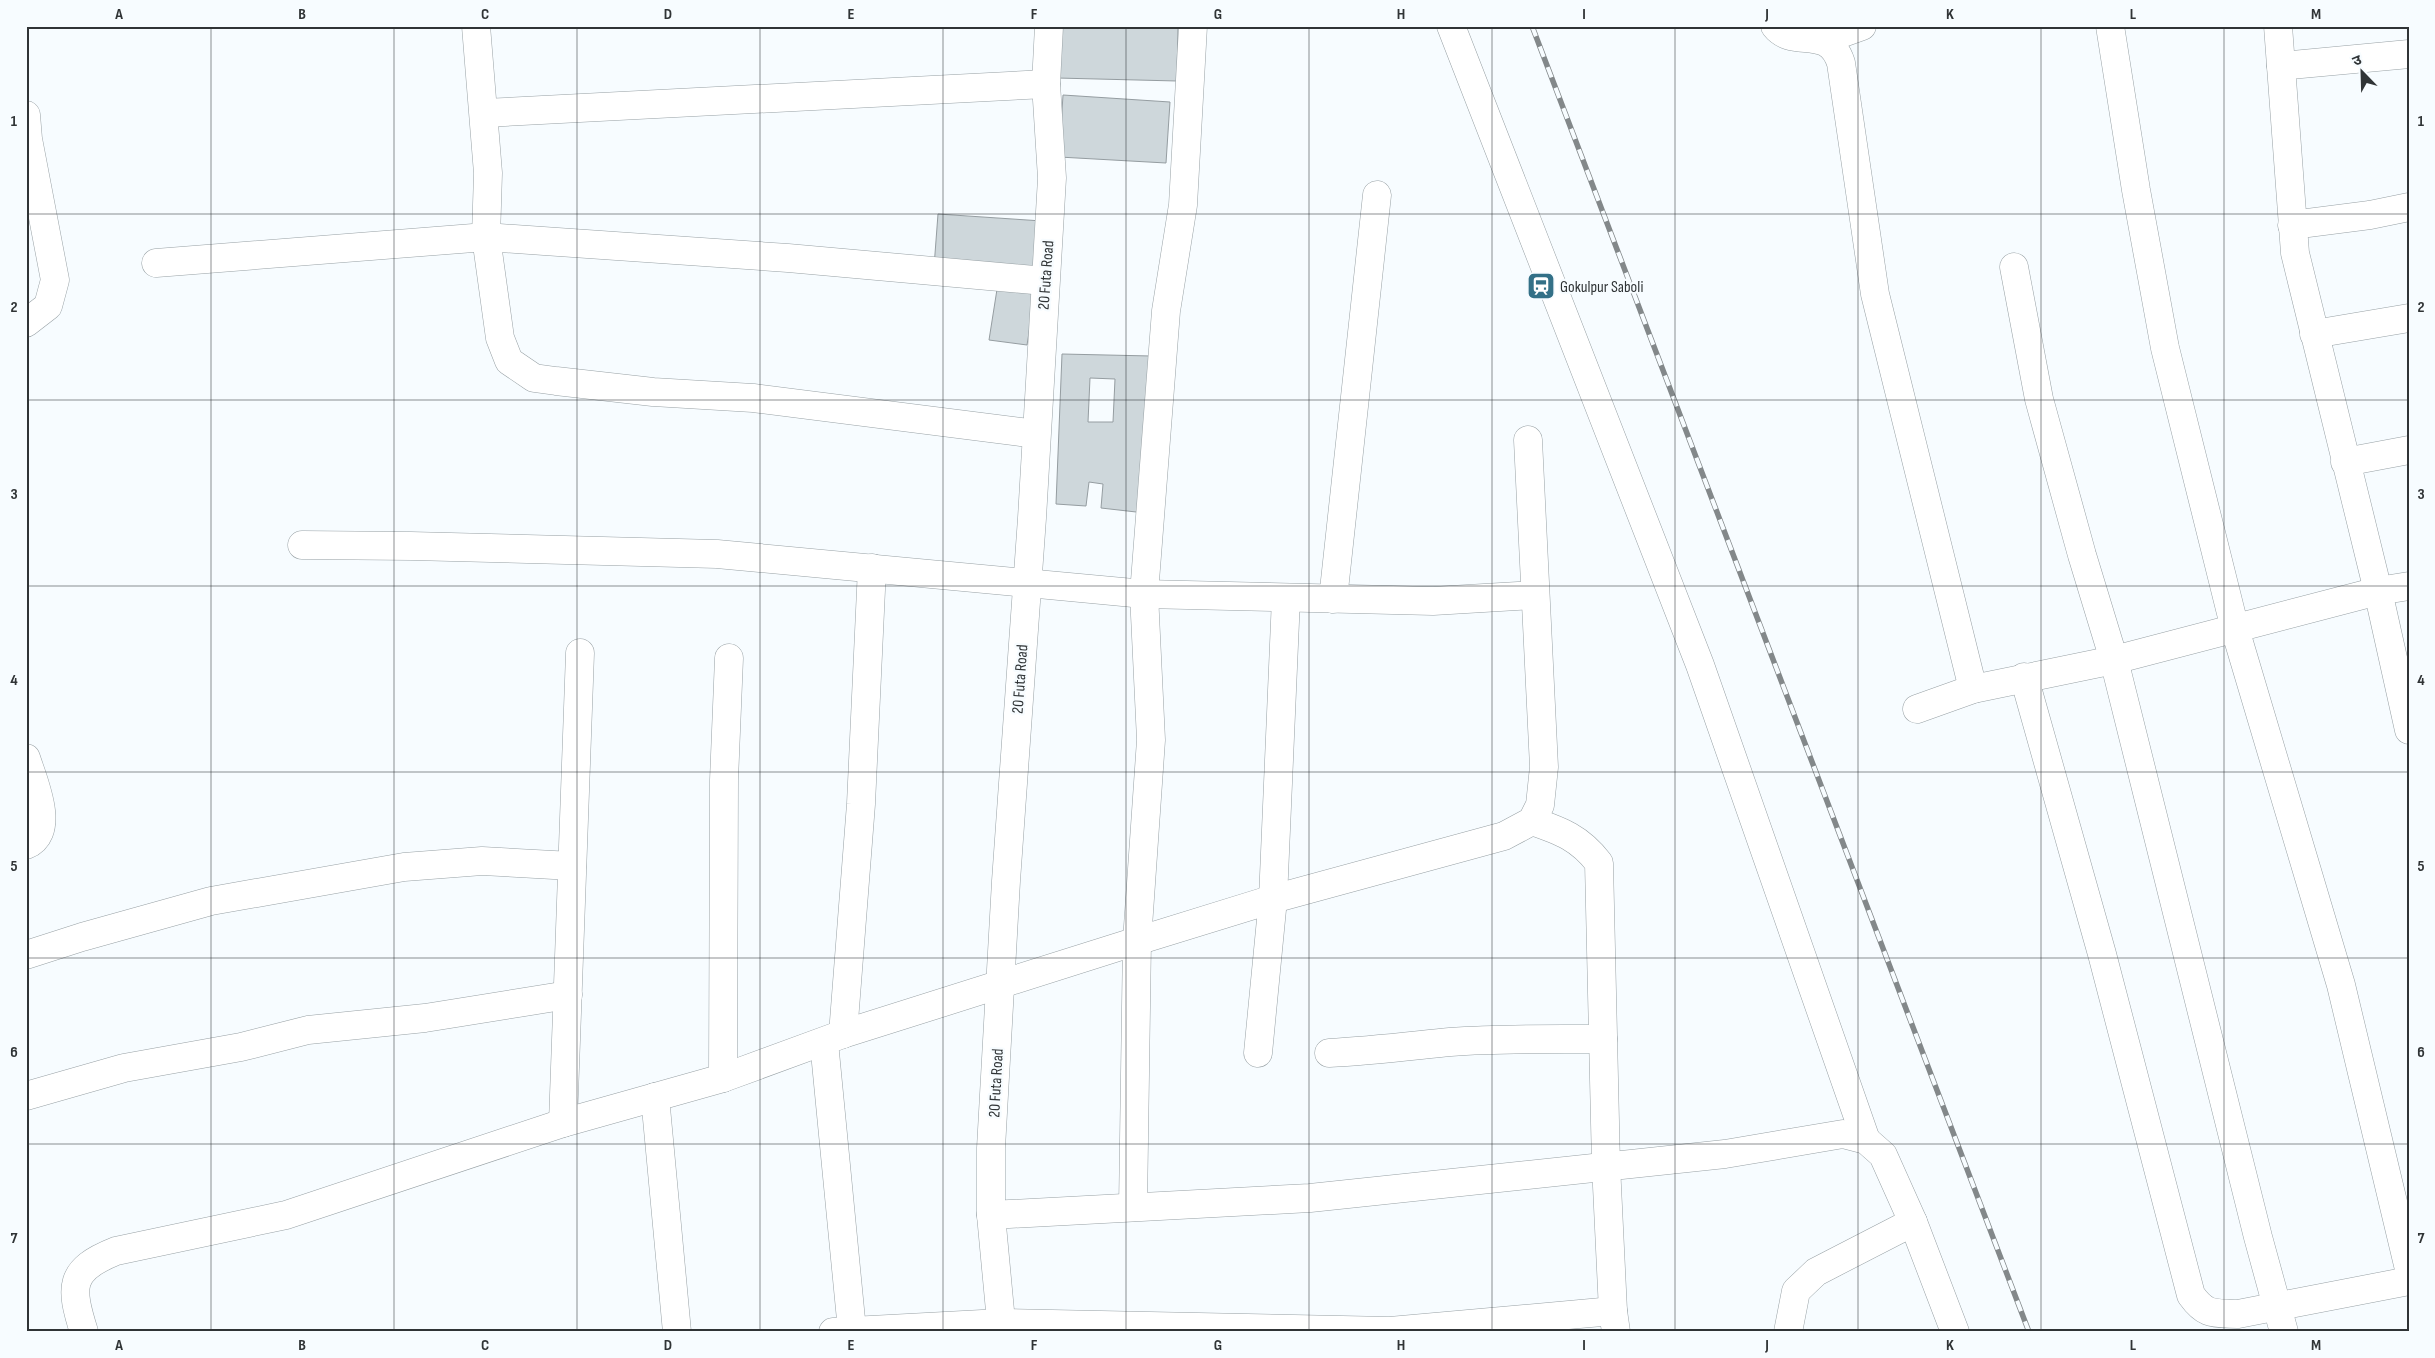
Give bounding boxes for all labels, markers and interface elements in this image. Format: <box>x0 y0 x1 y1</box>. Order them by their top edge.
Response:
text: A <box>114 5 123 24</box>
text: B <box>298 5 306 24</box>
text: C <box>481 5 489 24</box>
text: D <box>664 5 672 24</box>
text: E <box>848 5 855 24</box>
text: F <box>1031 5 1038 24</box>
text: G <box>1214 5 1222 24</box>
text: H <box>1397 5 1405 24</box>
text: I <box>1582 5 1586 24</box>
text: J <box>1764 5 1769 24</box>
text: K <box>1946 5 1954 24</box>
text: L <box>2130 5 2137 24</box>
text: M <box>2311 5 2321 24</box>
north arrow <box>2338 48 2388 98</box>
text: उ <box>2350 51 2365 70</box>
text: 1 <box>11 112 18 131</box>
text: 1 <box>2418 112 2425 131</box>
street label: 20 Futa Road <box>1035 240 1058 310</box>
station icon: Gokulpur Saboli <box>1526 271 1556 301</box>
place label: Gokulpur Saboli <box>1560 278 1643 297</box>
text: 2 <box>10 298 18 317</box>
text: 2 <box>2417 298 2425 317</box>
text: 3 <box>10 485 18 504</box>
text: 3 <box>2417 485 2425 504</box>
street label: 20 Futa Road <box>1009 644 1032 714</box>
text: 4 <box>10 671 18 690</box>
text: 4 <box>2417 671 2425 690</box>
text: 5 <box>10 857 18 876</box>
text: 5 <box>2417 857 2425 876</box>
text: 6 <box>10 1043 18 1062</box>
text: 6 <box>2417 1043 2425 1062</box>
street label: 20 Futa Road <box>985 1048 1008 1118</box>
text: 7 <box>11 1229 18 1248</box>
text: 7 <box>2418 1229 2425 1248</box>
text: A <box>114 1336 123 1355</box>
text: B <box>298 1336 306 1355</box>
text: C <box>481 1336 489 1355</box>
text: D <box>664 1336 672 1355</box>
text: E <box>848 1336 855 1355</box>
text: F <box>1031 1336 1038 1355</box>
text: G <box>1214 1336 1222 1355</box>
text: H <box>1397 1336 1405 1355</box>
text: I <box>1582 1336 1586 1355</box>
text: J <box>1764 1336 1769 1355</box>
text: K <box>1946 1336 1954 1355</box>
text: L <box>2130 1336 2137 1355</box>
text: M <box>2311 1336 2321 1355</box>

